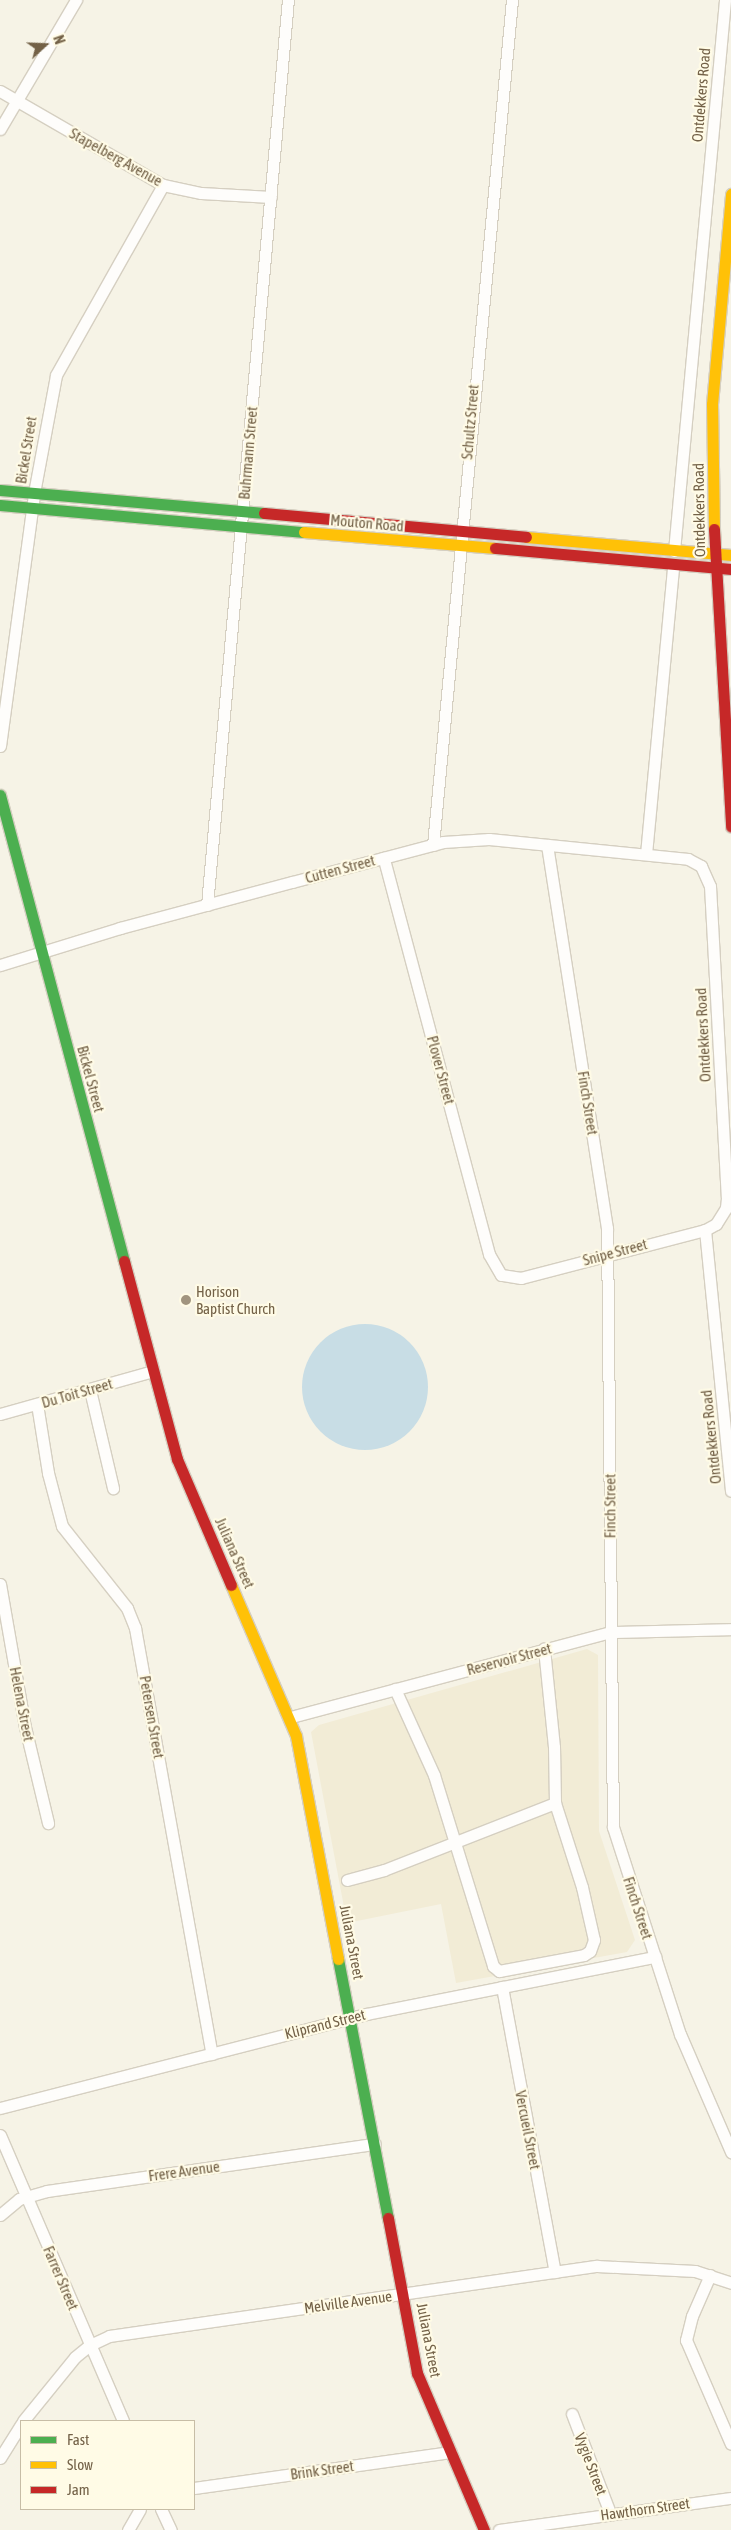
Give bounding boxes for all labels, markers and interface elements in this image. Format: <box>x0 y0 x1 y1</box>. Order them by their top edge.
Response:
north arrow <box>20 20 70 70</box>
text: N <box>50 33 68 46</box>
street label: Ontdekkers Road <box>688 47 714 143</box>
street label: Stapelberg Avenue <box>66 124 166 190</box>
street label: Schultz Street <box>458 384 482 460</box>
street label: Buhrmann Street <box>235 406 261 500</box>
street label: Bickel Street <box>12 415 40 485</box>
street label: Ontdekkers Road <box>689 463 709 557</box>
street label: Mouton Road <box>330 511 404 535</box>
street label: Cutten Street <box>303 851 377 887</box>
street label: Ontdekkers Road <box>692 987 714 1083</box>
street label: Plover Street <box>423 1034 459 1106</box>
street label: Bickel Street <box>73 1044 109 1114</box>
street label: Finch Street <box>574 1070 602 1136</box>
street label: Snipe Street <box>581 1235 649 1269</box>
place label: Horison Baptist Church <box>196 1282 275 1317</box>
marker: Horison Baptist Church <box>180 1294 192 1306</box>
street label: Du Toit Street <box>39 1374 115 1412</box>
street label: Ontdekkers Road <box>697 1389 725 1485</box>
street label: Finch Street <box>601 1474 619 1538</box>
street label: Juliana Street <box>211 1515 259 1591</box>
street label: Reservoir Street <box>465 1639 553 1679</box>
street label: Helena Street <box>6 1665 38 1743</box>
street label: Petersen Street <box>136 1674 168 1760</box>
street label: Finch Street <box>619 1875 657 1941</box>
street label: Juliana Street <box>336 1903 368 1981</box>
street label: Kliprand Street <box>283 2005 367 2043</box>
street label: Vercueil Street <box>512 2089 544 2171</box>
street label: Frere Avenue <box>147 2157 221 2185</box>
street label: Farrer Street <box>39 2243 83 2313</box>
street label: Melville Avenue <box>303 2287 393 2317</box>
street label: Juliana Street <box>413 2301 445 2379</box>
legend <box>20 2420 195 2510</box>
street label: Vygie Street <box>571 2430 611 2498</box>
text: Fast <box>67 2431 89 2448</box>
text: Slow <box>67 2456 93 2473</box>
street label: Brink Street <box>289 2457 355 2483</box>
text: Jam <box>67 2481 90 2498</box>
street label: Hawthorn Street <box>599 2494 691 2524</box>

